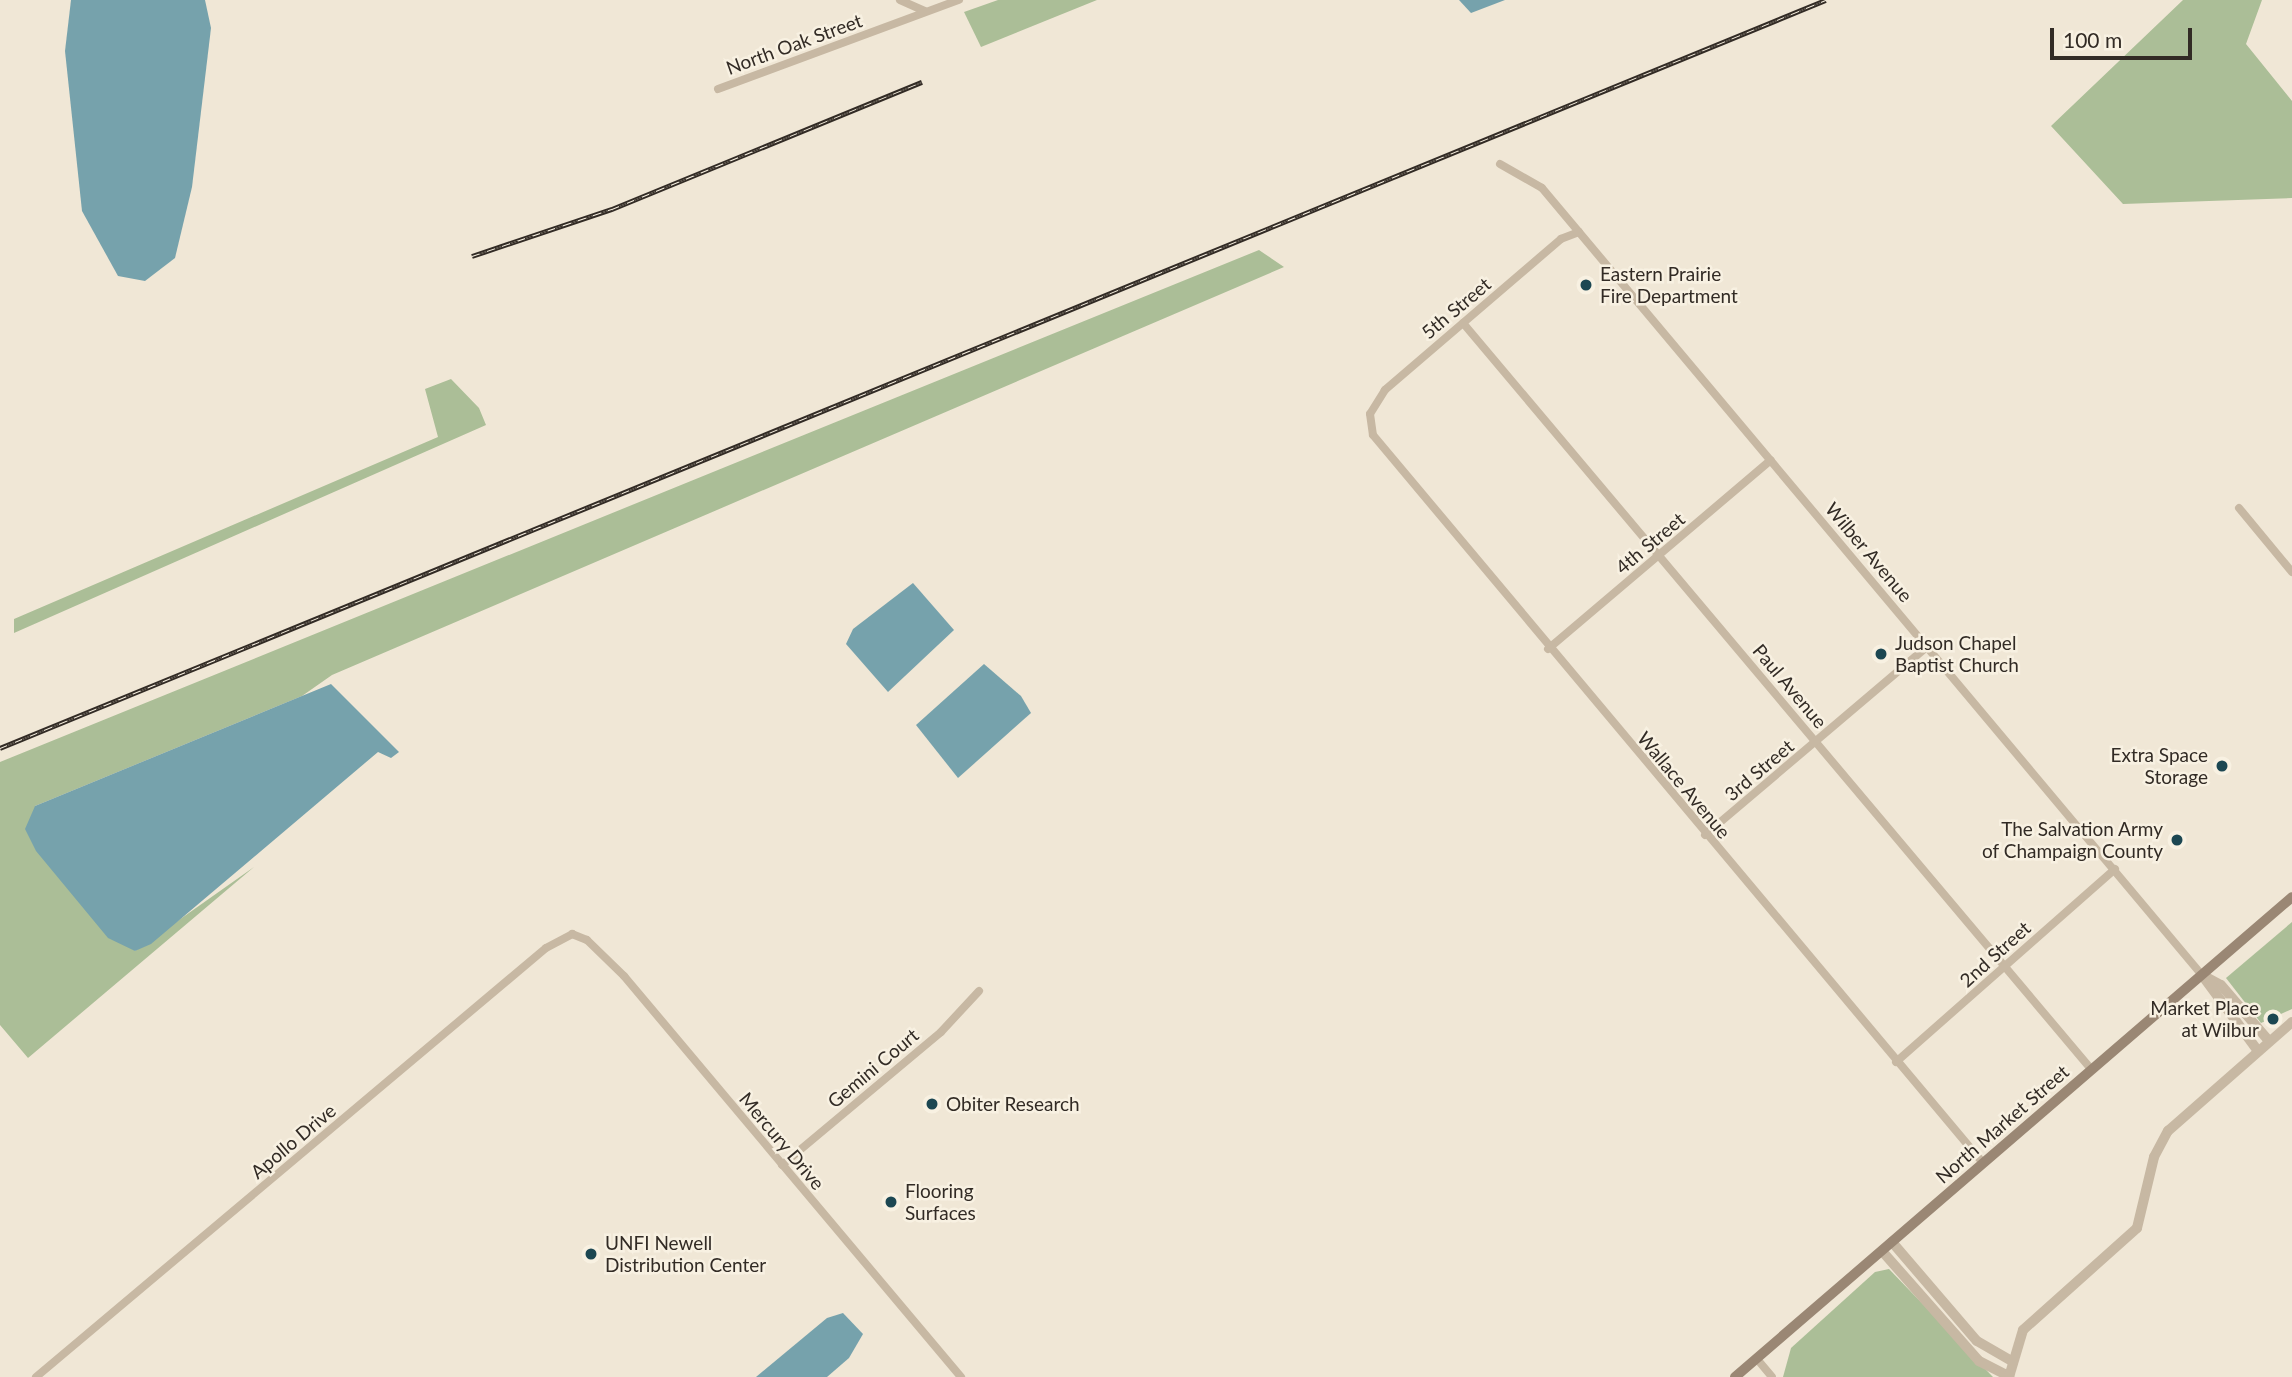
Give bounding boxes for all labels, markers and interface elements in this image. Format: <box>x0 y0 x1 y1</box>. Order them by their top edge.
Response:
street label: North Oak Street <box>723 9 865 79</box>
scale bar <box>2054 14 2196 58</box>
text: 100 m <box>2063 27 2122 52</box>
place label: Eastern Prairie Fire Department <box>1600 263 1738 307</box>
street label: 5th Street <box>1417 272 1495 344</box>
marker: Eastern Prairie Fire Department <box>1578 277 1594 293</box>
street label: Wilber Avenue <box>1820 497 1918 607</box>
street label: 4th Street <box>1611 507 1689 579</box>
place label: Judson Chapel Baptist Church <box>1895 632 2019 676</box>
street label: Paul Avenue <box>1748 639 1832 733</box>
marker: Judson Chapel Baptist Church <box>1873 646 1889 662</box>
street label: Wallace Avenue <box>1632 727 1736 843</box>
street label: 3rd Street <box>1720 735 1798 805</box>
place label: Extra Space Storage <box>2111 744 2208 788</box>
marker: Extra Space Storage <box>2214 758 2230 774</box>
place label: The Salvation Army of Champaign County <box>1982 818 2163 862</box>
marker: The Salvation Army of Champaign County <box>2169 832 2185 848</box>
street label: 2nd Street <box>1955 916 2035 992</box>
place label: Market Place at Wilbur <box>2150 997 2259 1041</box>
marker: Market Place at Wilbur <box>2265 1011 2281 1027</box>
street label: Gemini Court <box>823 1023 923 1113</box>
street label: North Market Street <box>1931 1060 2073 1188</box>
street label: Mercury Drive <box>735 1088 829 1194</box>
place label: Obiter Research <box>946 1093 1080 1115</box>
marker: Obiter Research <box>924 1096 940 1112</box>
street label: Apollo Drive <box>246 1099 340 1183</box>
place label: Flooring Surfaces <box>905 1180 976 1224</box>
marker: Flooring Surfaces <box>883 1194 899 1210</box>
place label: UNFI Newell Distribution Center <box>605 1232 766 1276</box>
marker: UNFI Newell Distribution Center <box>583 1246 599 1262</box>

